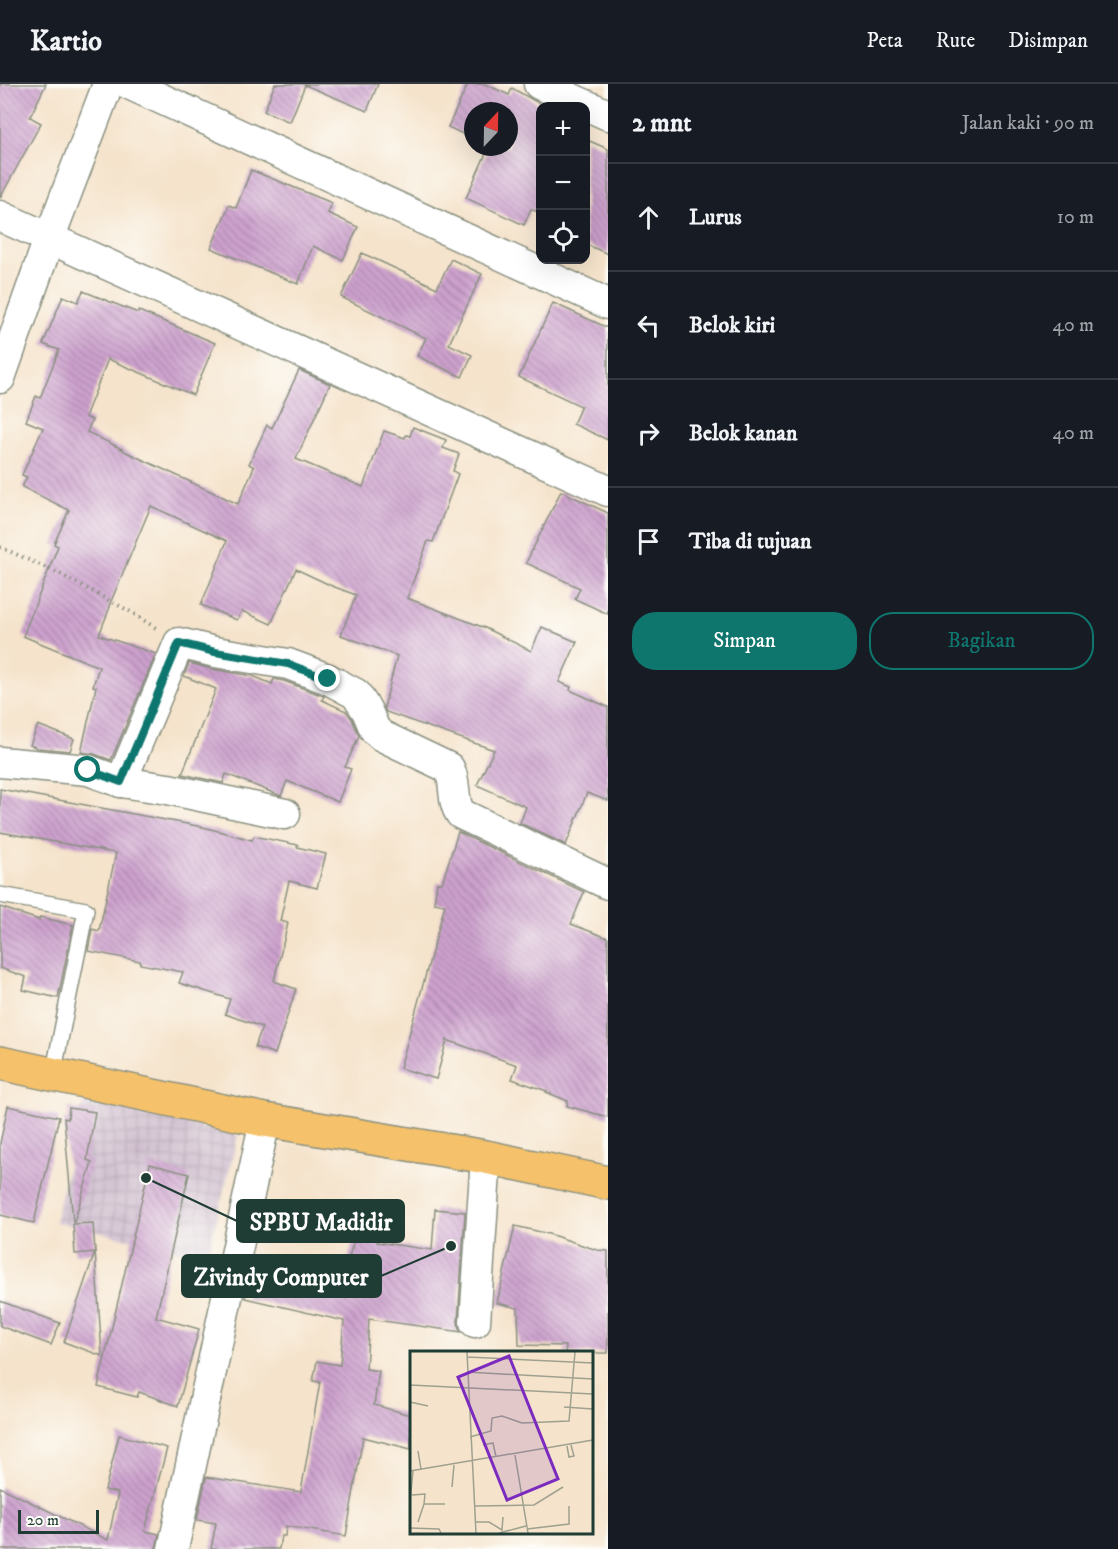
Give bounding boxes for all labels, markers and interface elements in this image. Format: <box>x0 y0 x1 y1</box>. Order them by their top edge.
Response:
text: Kartio <box>30 24 102 59</box>
text: Peta <box>867 28 903 54</box>
text: Rute <box>936 28 975 54</box>
text: Disimpan <box>1008 28 1088 54</box>
north arrow <box>464 102 518 156</box>
map controls <box>536 102 590 264</box>
button: + <box>536 102 590 156</box>
text: 2 mnt <box>632 107 692 140</box>
text: Jalan kaki · 90 m <box>962 111 1094 136</box>
button: − <box>536 156 590 210</box>
icon: ahead <box>632 201 665 234</box>
text: Lurus <box>689 204 742 231</box>
text: 10 m <box>1057 205 1094 230</box>
button: locate <box>536 210 590 264</box>
icon: left <box>632 309 665 342</box>
text: Belok kiri <box>689 312 775 339</box>
text: 40 m <box>1052 313 1094 338</box>
icon: right <box>632 417 665 450</box>
text: Belok kanan <box>689 420 797 447</box>
text: 40 m <box>1052 421 1094 446</box>
icon: arrive <box>632 525 665 558</box>
text: Tiba di tujuan <box>689 528 811 555</box>
button: Simpan <box>632 612 857 670</box>
button: Bagikan <box>869 612 1094 670</box>
route end <box>314 665 340 691</box>
route start <box>74 756 100 782</box>
callout: SPBU Madidir <box>237 1200 404 1242</box>
text: SPBU Madidir <box>250 1208 393 1238</box>
callout: Zivindy Computer <box>182 1255 381 1297</box>
text: Zivindy Computer <box>193 1263 370 1293</box>
inset map <box>410 1351 593 1534</box>
scale bar <box>18 1507 99 1534</box>
text: 20 m <box>27 1510 59 1530</box>

